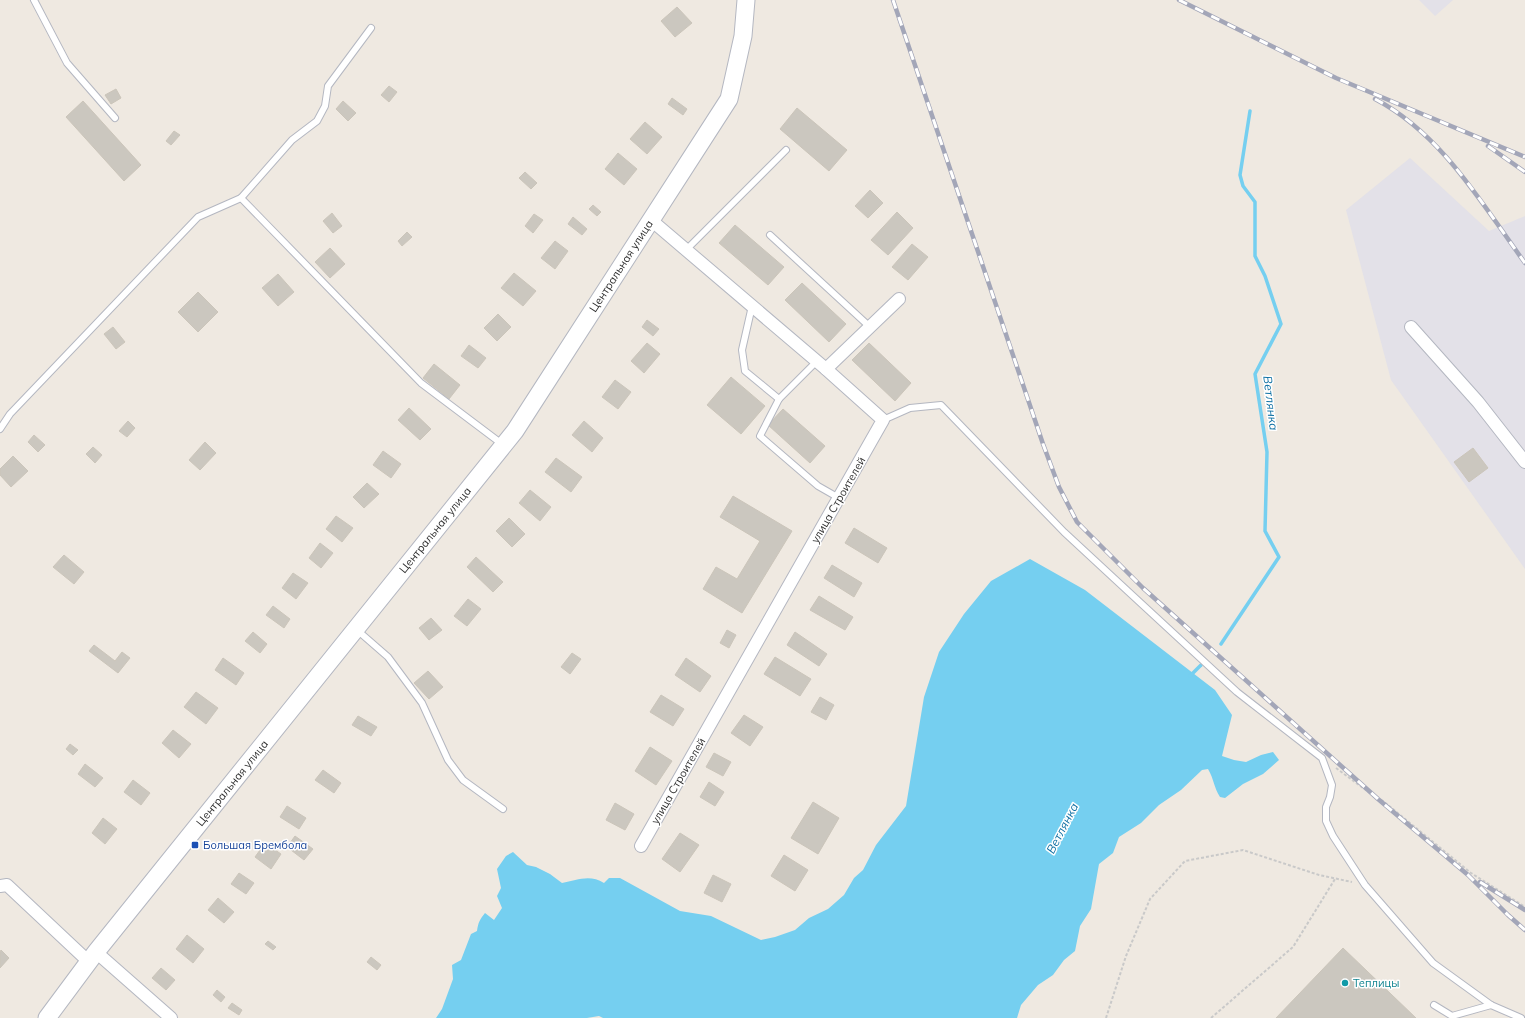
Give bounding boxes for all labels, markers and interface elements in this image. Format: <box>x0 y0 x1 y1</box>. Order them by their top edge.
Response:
street label: Центральная улица <box>586 217 656 315</box>
water label: Ветлянка <box>1260 375 1282 431</box>
street label: улица Строителей <box>808 454 868 546</box>
street label: Центральная улица <box>396 484 474 576</box>
street label: улица Строителей <box>648 735 708 827</box>
street label: Центральная улица <box>193 737 271 829</box>
water label: Ветлянка <box>1043 800 1081 856</box>
place label: Большая Брембола <box>203 838 307 852</box>
marker: Большая Брембола <box>190 840 200 850</box>
place label: Теплицы <box>1353 976 1399 990</box>
marker: Теплицы <box>1340 978 1350 988</box>

